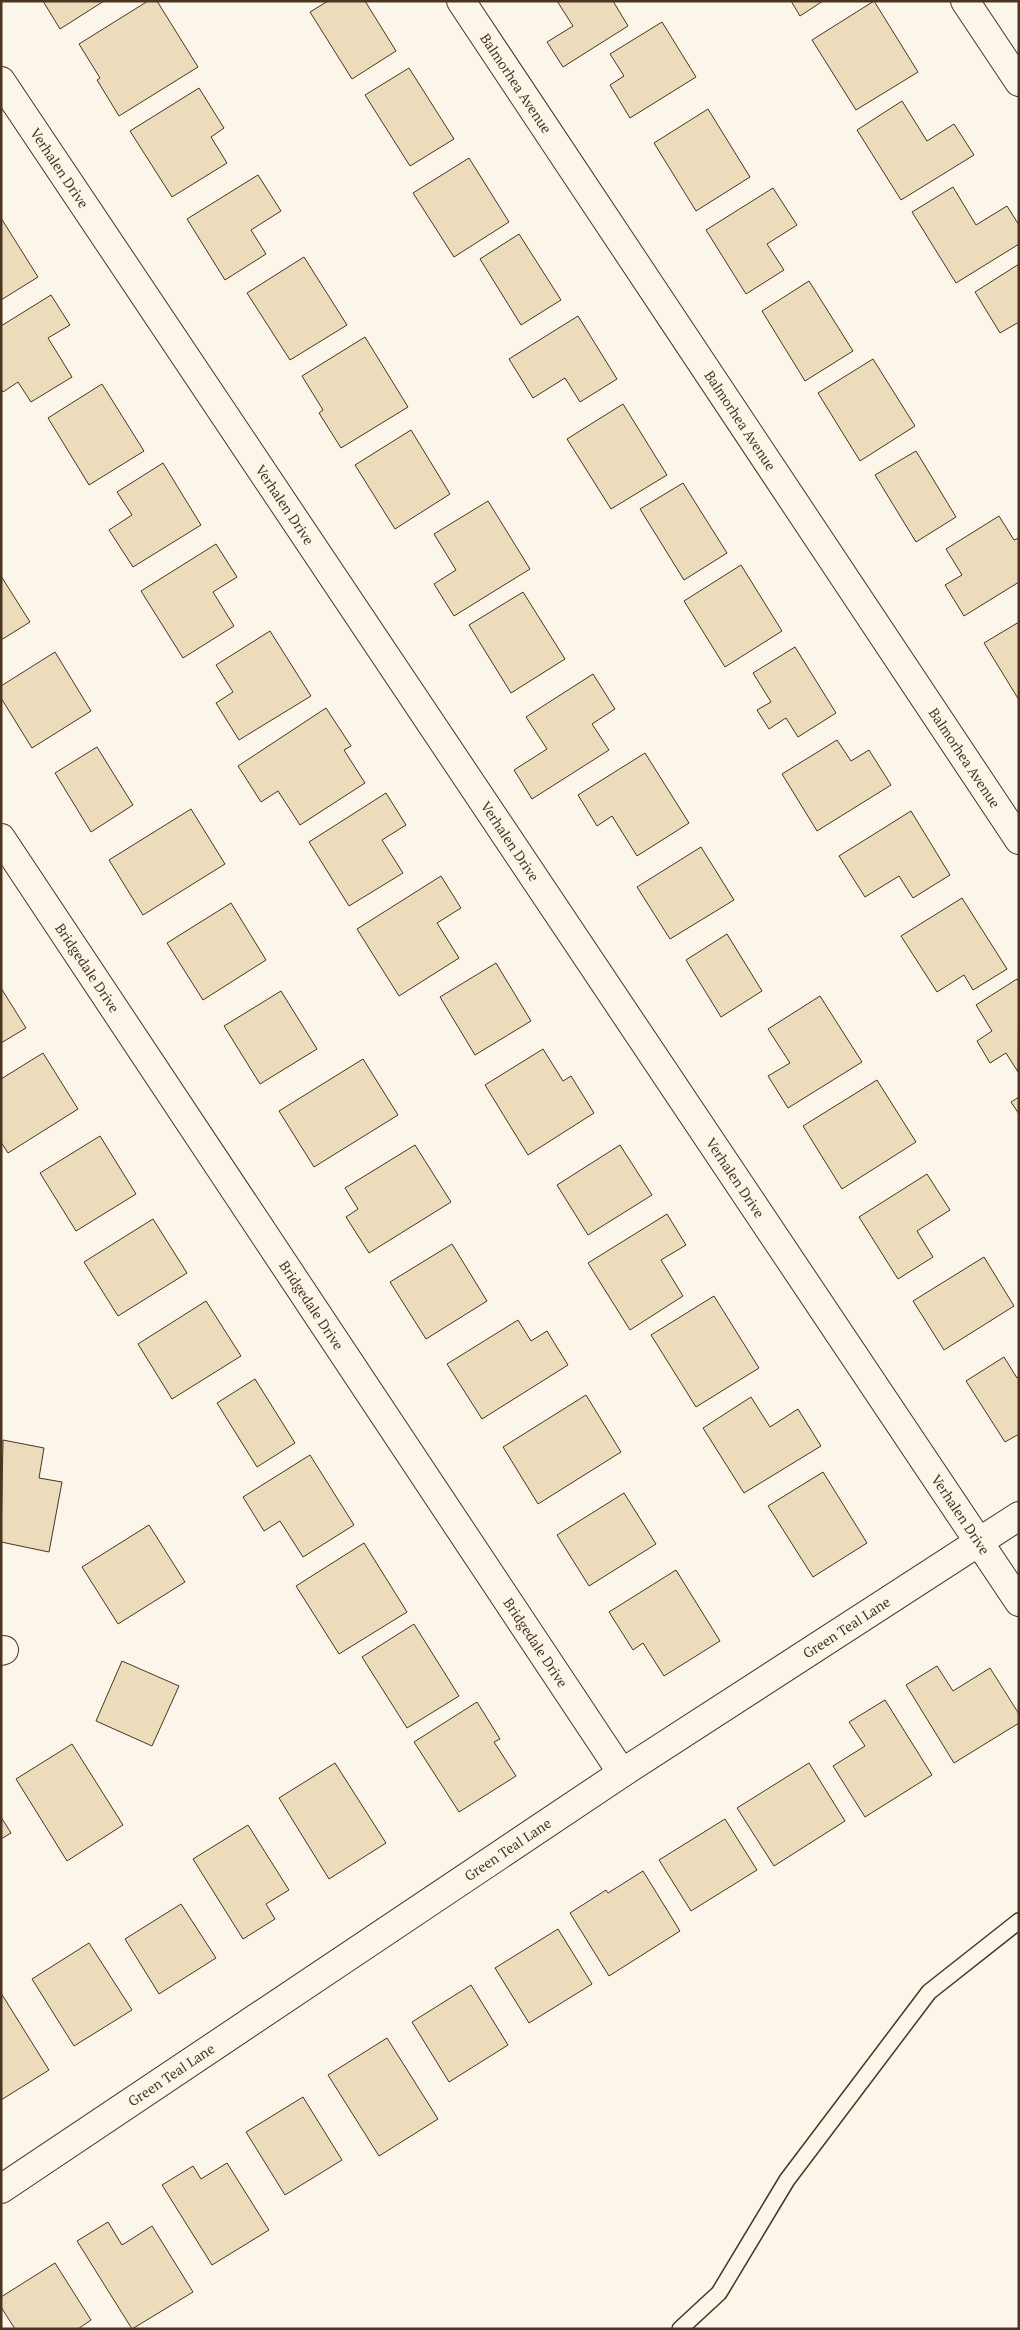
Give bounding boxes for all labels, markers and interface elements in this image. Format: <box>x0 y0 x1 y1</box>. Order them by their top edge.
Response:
street label: Balmorhea Avenue <box>476 29 556 137</box>
street label: Verhalen Drive <box>26 124 93 212</box>
street label: Balmorhea Avenue <box>700 367 781 474</box>
street label: Verhalen Drive <box>251 461 319 548</box>
street label: Balmorhea Avenue <box>925 704 1005 811</box>
street label: Verhalen Drive <box>477 797 544 885</box>
street label: Bridgedale Drive <box>51 919 124 1016</box>
street label: Verhalen Drive <box>702 1134 769 1221</box>
street label: Bridgedale Drive <box>275 1257 348 1353</box>
street label: Verhalen Drive <box>927 1471 994 1558</box>
street label: Green Teal Lane <box>799 1592 894 1662</box>
street label: Bridgedale Drive <box>499 1594 572 1691</box>
street label: Green Teal Lane <box>460 1813 555 1885</box>
street label: Green Teal Lane <box>124 2039 218 2110</box>

